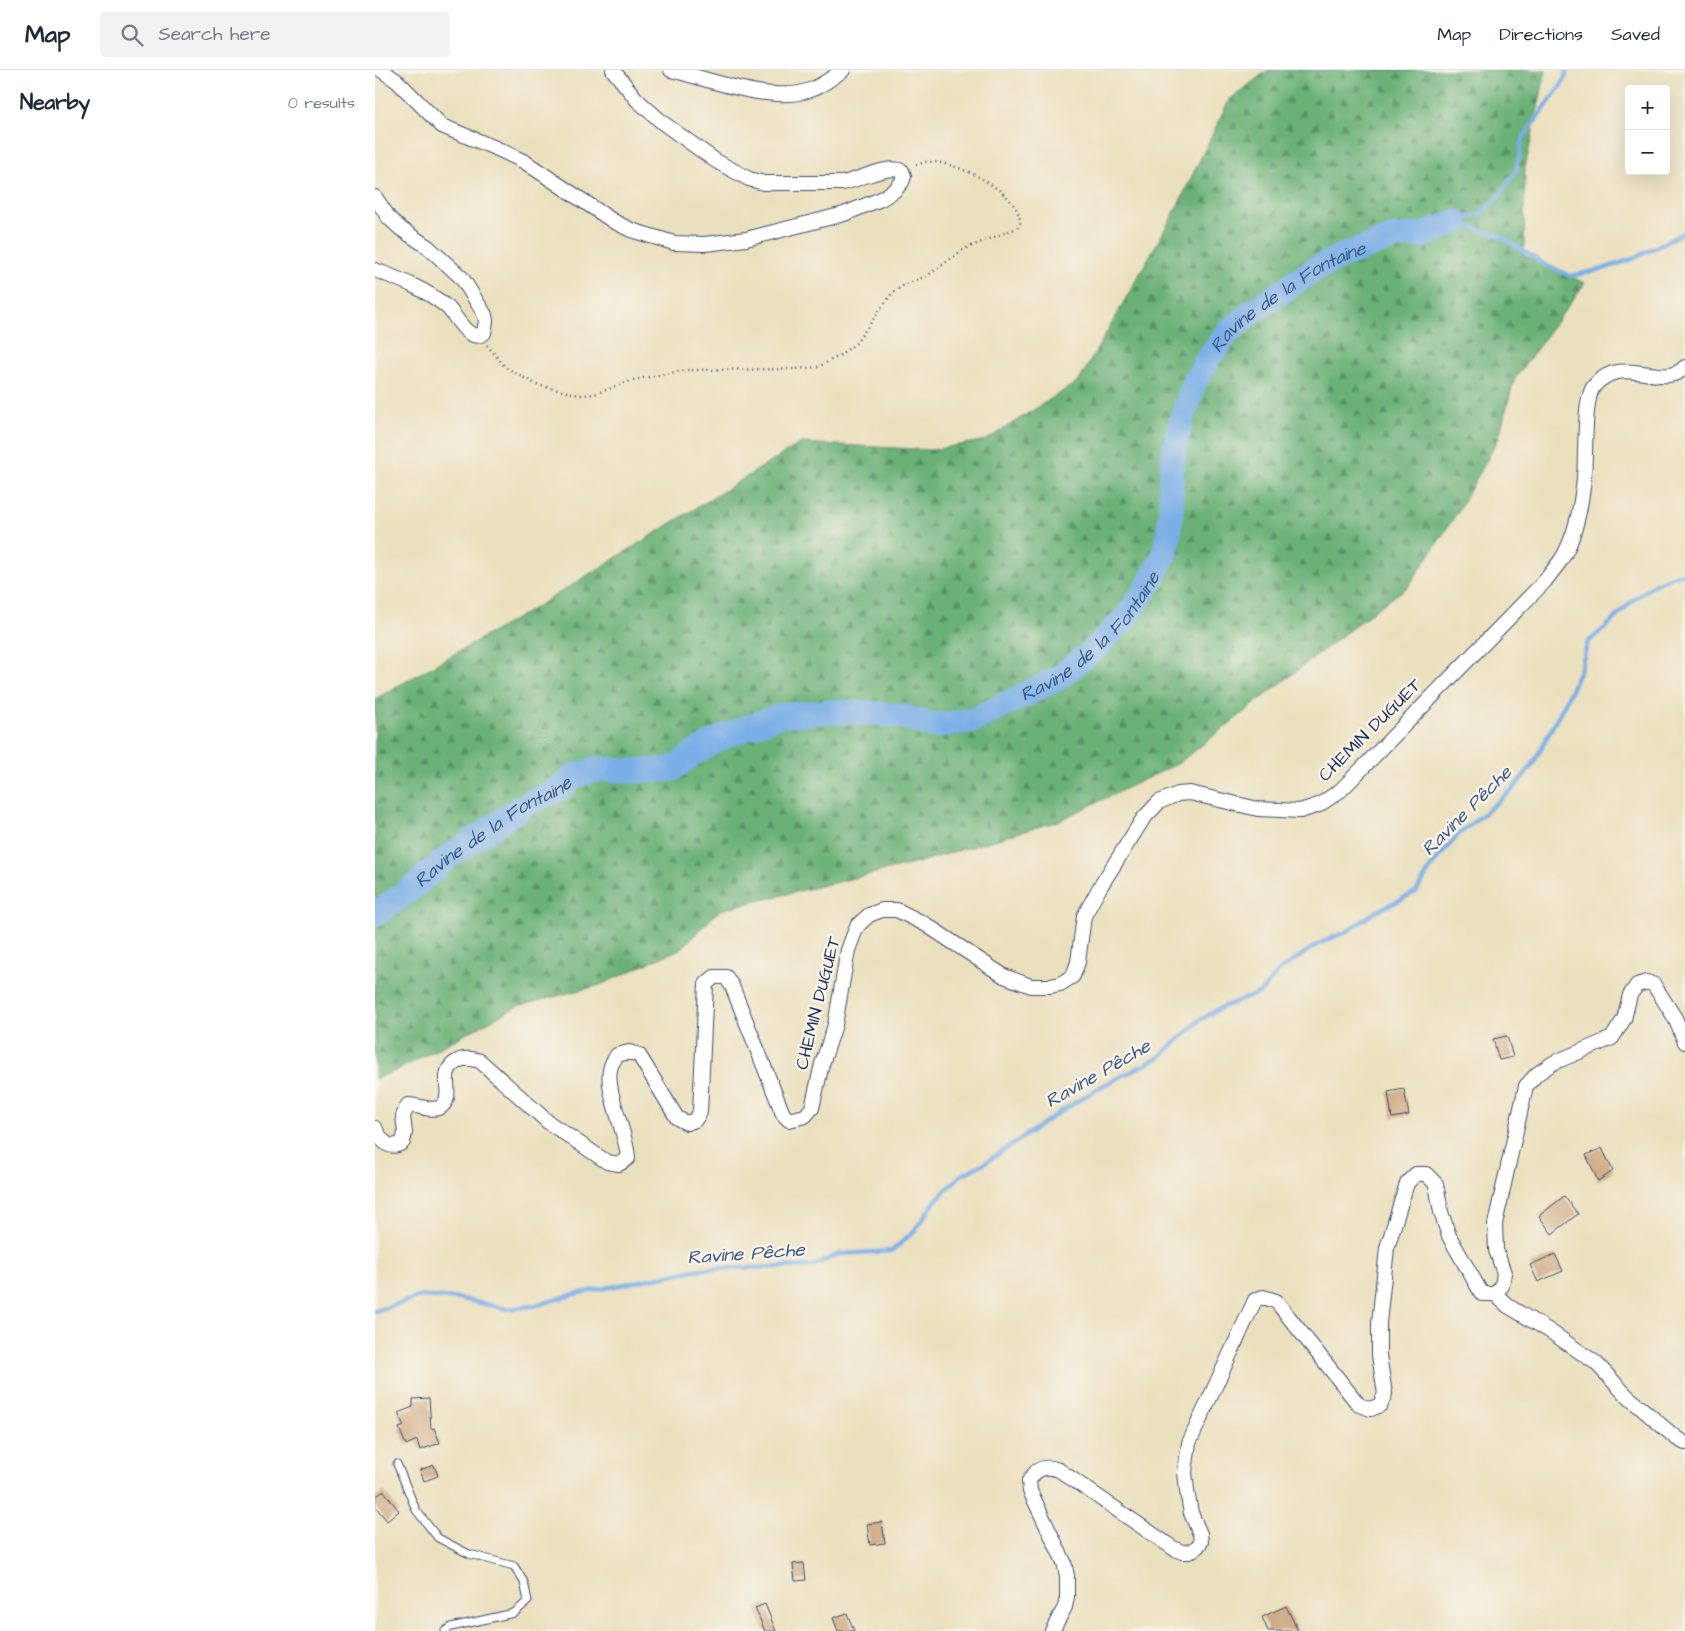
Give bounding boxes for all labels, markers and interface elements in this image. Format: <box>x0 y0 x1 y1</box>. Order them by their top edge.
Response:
search box <box>100 12 450 57</box>
text: Map <box>25 18 70 52</box>
icon: search <box>118 21 146 49</box>
text: Search here <box>158 21 271 48</box>
text: Map <box>1437 22 1471 47</box>
text: Directions <box>1499 22 1583 47</box>
text: Saved <box>1611 22 1660 47</box>
map controls <box>1625 85 1670 175</box>
button: + <box>1625 85 1670 130</box>
text: Nearby <box>20 88 90 117</box>
text: 0 results <box>288 92 355 114</box>
button: − <box>1625 130 1670 175</box>
water label: Ravine de la Fontaine <box>1204 234 1371 358</box>
water label: Ravine de la Fontaine <box>1015 566 1167 708</box>
street label: CHEMIN DUGUET <box>1313 672 1428 787</box>
water label: Ravine Pêche <box>1416 759 1519 862</box>
water label: Ravine de la Fontaine <box>409 769 579 894</box>
street label: CHEMIN DUGUET <box>789 933 847 1072</box>
water label: Ravine Pêche <box>1040 1032 1157 1115</box>
water label: Ravine Pêche <box>686 1236 807 1272</box>

